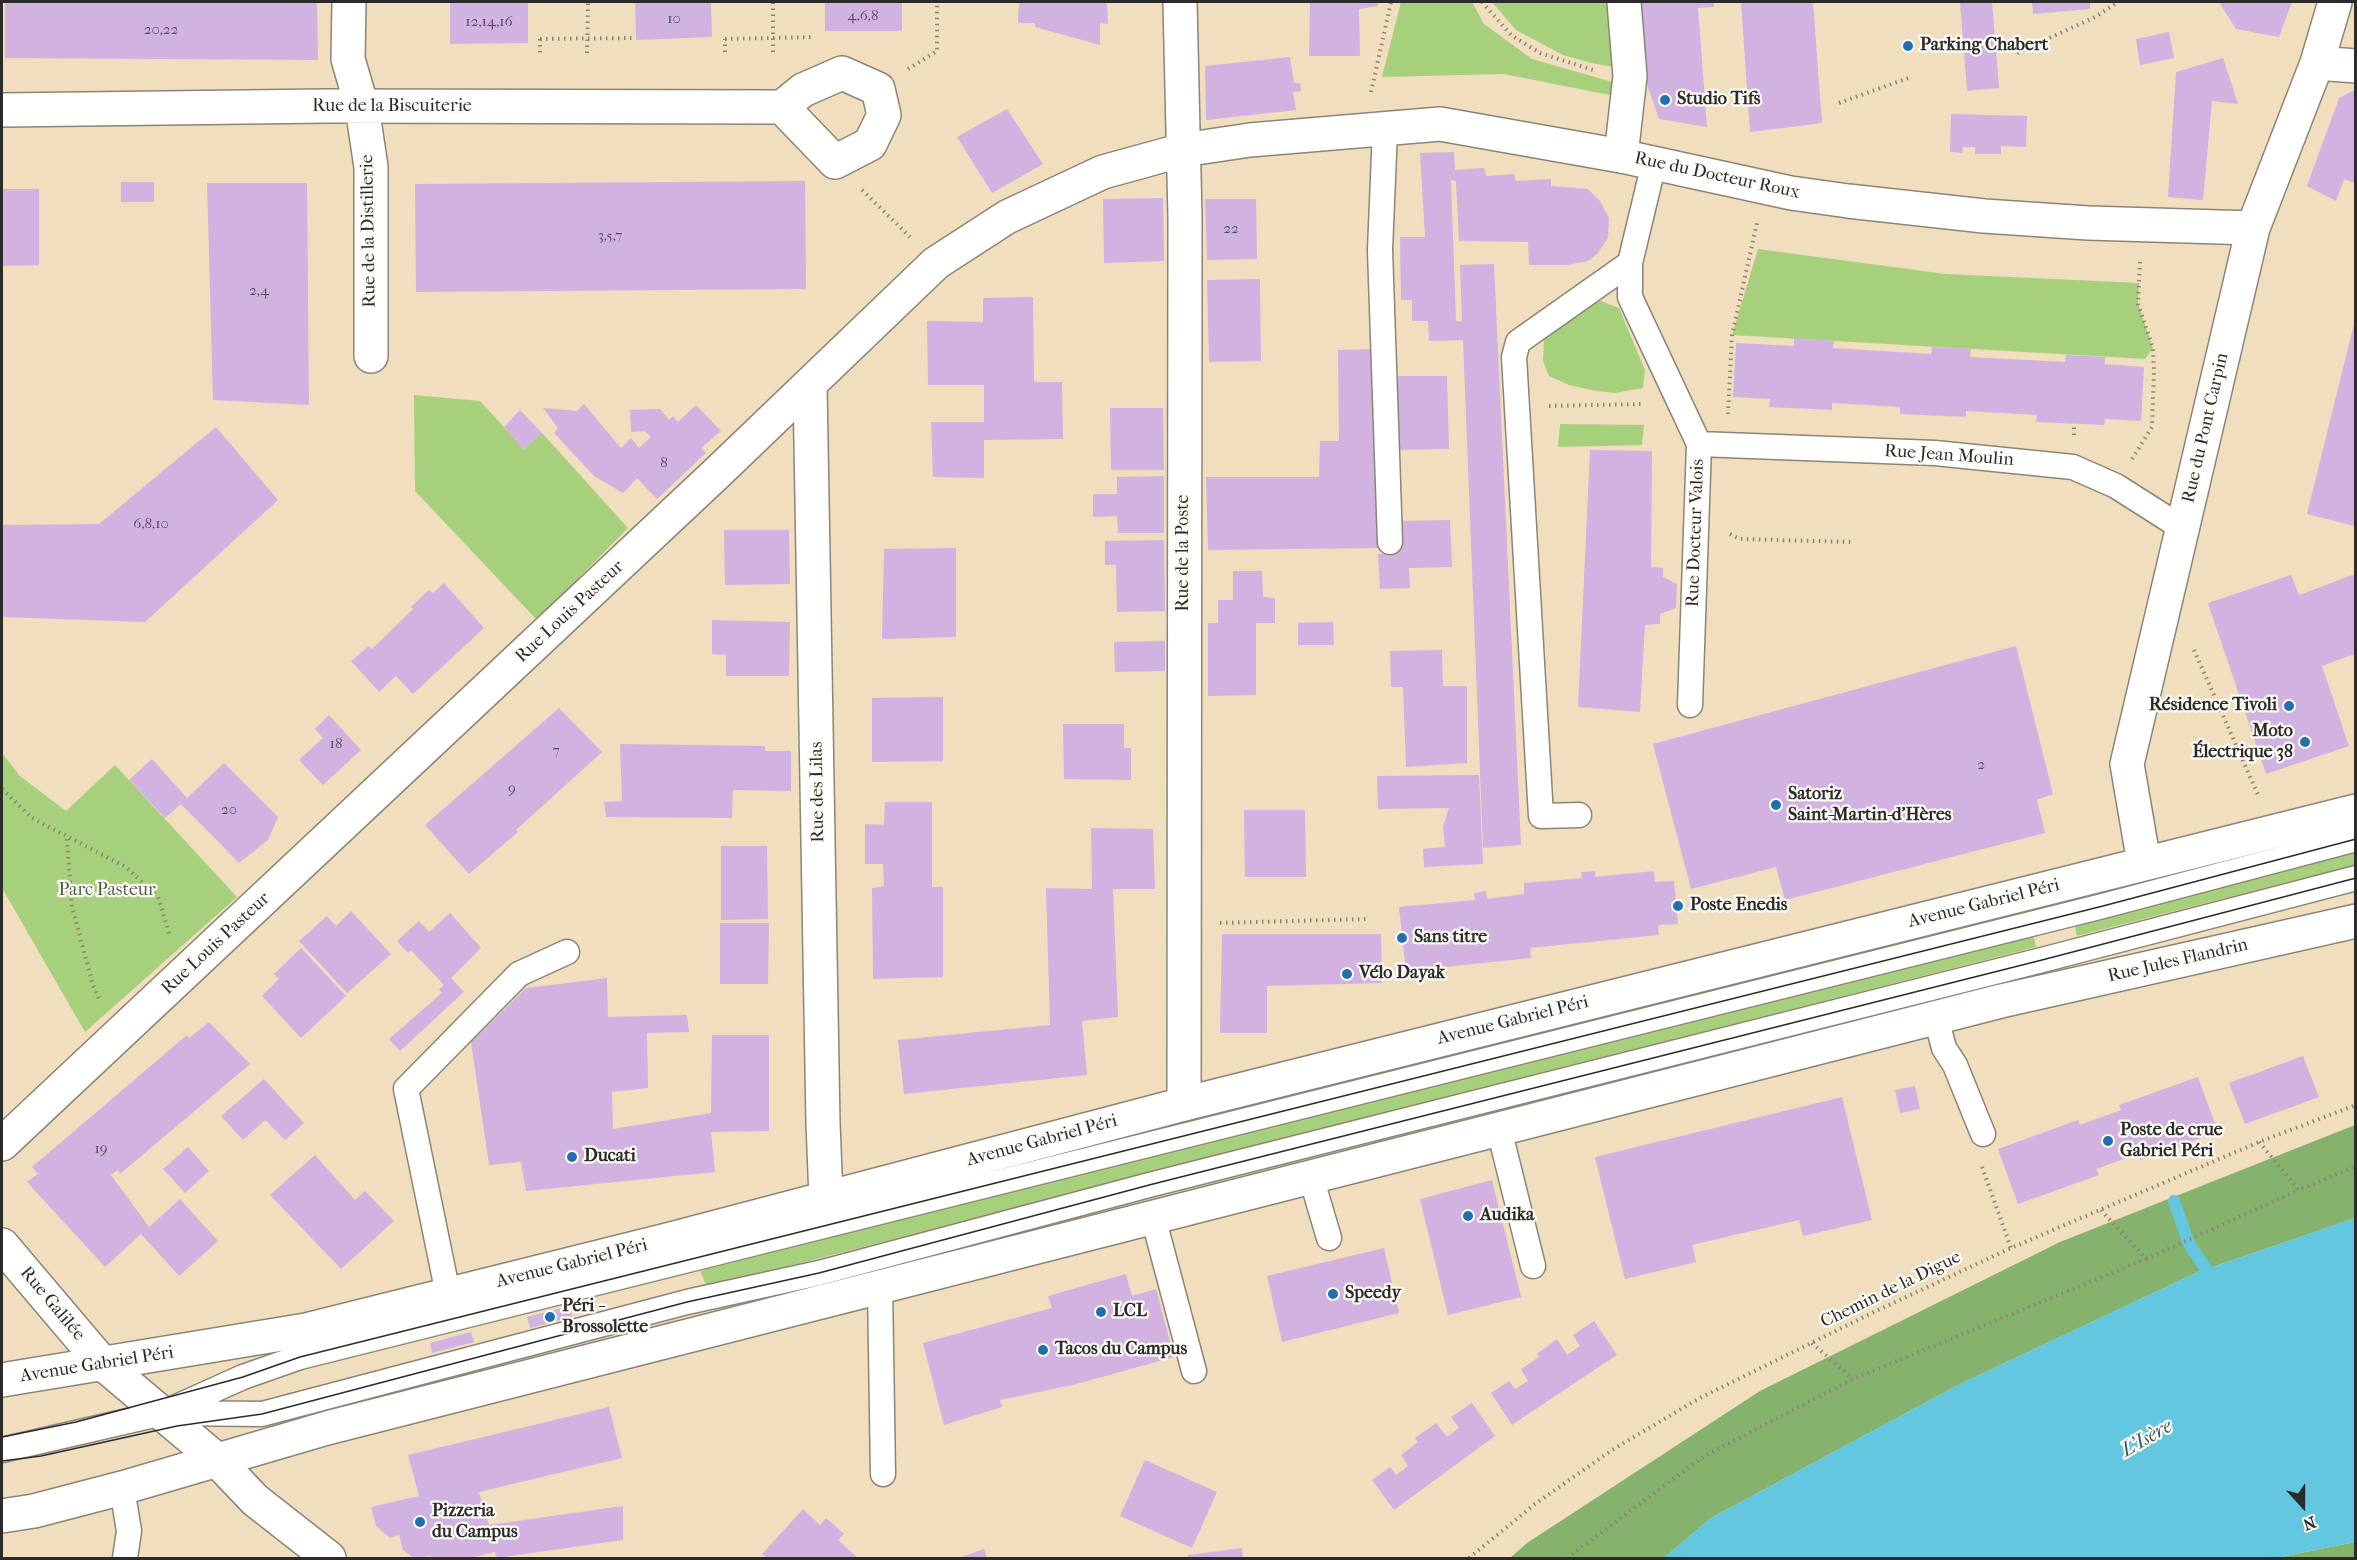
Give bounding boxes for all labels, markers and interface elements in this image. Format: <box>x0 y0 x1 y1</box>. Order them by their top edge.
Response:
house number: 4,6,8 <box>847 7 879 25</box>
house number: 10 <box>667 10 681 28</box>
house number: 12,14,16 <box>465 13 513 31</box>
house number: 20,22 <box>144 21 178 39</box>
place label: Parking Chabert <box>1920 35 2048 57</box>
marker: Parking Chabert <box>1901 39 1915 53</box>
place label: Studio Tifs <box>1677 89 1761 111</box>
marker: Studio Tifs <box>1658 93 1672 107</box>
street label: Rue de la Biscuiterie <box>312 96 472 118</box>
street label: Rue du Docteur Roux <box>1632 148 1802 204</box>
street label: Rue de la Distillerie <box>357 154 381 308</box>
house number: 22 <box>1223 220 1239 238</box>
house number: 3,5,7 <box>598 227 622 245</box>
house number: 2,4 <box>249 282 269 300</box>
street label: Rue du Pont Carpin <box>2178 351 2234 505</box>
street label: Rue Jean Moulin <box>1884 441 2014 471</box>
house number: 8 <box>660 454 668 472</box>
street label: Rue Docteur Valois <box>1683 459 1709 607</box>
street label: Rue de la Poste <box>1173 495 1195 611</box>
house number: 6,8,10 <box>133 515 169 533</box>
street label: Rue Louis Pasteur <box>511 556 629 668</box>
place label: Résidence Tivoli <box>2149 695 2277 717</box>
marker: Résidence Tivoli <box>2282 699 2296 713</box>
place label: Moto Électrique 38 <box>2192 721 2293 764</box>
house number: 18 <box>330 735 342 753</box>
marker: Moto Électrique 38 <box>2298 735 2312 749</box>
street label: Rue des Lilas <box>806 741 830 843</box>
house number: 7 <box>552 742 560 760</box>
house number: 2 <box>1977 756 1985 774</box>
house number: 9 <box>508 780 516 798</box>
place label: Satoriz Saint-Martin-d'Hères <box>1788 784 1951 826</box>
marker: Satoriz Saint-Martin-d'Hères <box>1769 798 1783 812</box>
house number: 20 <box>221 801 237 819</box>
street label: Avenue Gabriel Péri <box>1906 875 2062 933</box>
park label: Parc Pasteur <box>58 880 156 902</box>
street label: Rue Louis Pasteur <box>157 888 275 1000</box>
place label: Poste Enedis <box>1690 895 1787 917</box>
marker: Poste Enedis <box>1671 899 1685 913</box>
place label: Sans titre <box>1414 927 1487 949</box>
marker: Sans titre <box>1395 931 1409 945</box>
street label: Rue Jules Flandrin <box>2106 934 2250 988</box>
place label: Vélo Dayak <box>1359 963 1445 985</box>
marker: Vélo Dayak <box>1340 967 1354 981</box>
street label: Avenue Gabriel Péri <box>1435 992 1591 1050</box>
street label: Avenue Gabriel Péri <box>964 1110 1120 1172</box>
place label: Poste de crue Gabriel Péri <box>2120 1120 2223 1162</box>
marker: Poste de crue Gabriel Péri <box>2101 1134 2115 1148</box>
house number: 19 <box>94 1140 108 1158</box>
place label: Ducati <box>584 1146 636 1168</box>
marker: Ducati <box>565 1150 579 1164</box>
place label: Audika <box>1480 1205 1534 1227</box>
marker: Audika <box>1461 1209 1475 1223</box>
street label: Avenue Gabriel Péri <box>494 1235 650 1293</box>
street label: Chemin de la Digue <box>1817 1247 1965 1333</box>
street label: Rue Galilée <box>15 1263 89 1345</box>
place label: Speedy <box>1345 1283 1401 1305</box>
marker: Speedy <box>1326 1287 1340 1301</box>
place label: Péri - Brossolette <box>562 1296 648 1338</box>
place label: LCL <box>1113 1301 1147 1323</box>
marker: LCL <box>1094 1305 1108 1319</box>
marker: Péri - Brossolette <box>543 1310 557 1324</box>
place label: Tacos du Campus <box>1055 1339 1187 1361</box>
street label: Avenue Gabriel Péri <box>19 1342 175 1388</box>
marker: Tacos du Campus <box>1036 1343 1050 1357</box>
water label: L'Isère <box>2117 1415 2177 1463</box>
north arrow <box>2273 1476 2333 1536</box>
place label: Pizzeria du Campus <box>432 1501 518 1544</box>
text: N <box>2301 1512 2319 1534</box>
marker: Pizzeria du Campus <box>413 1515 427 1529</box>

